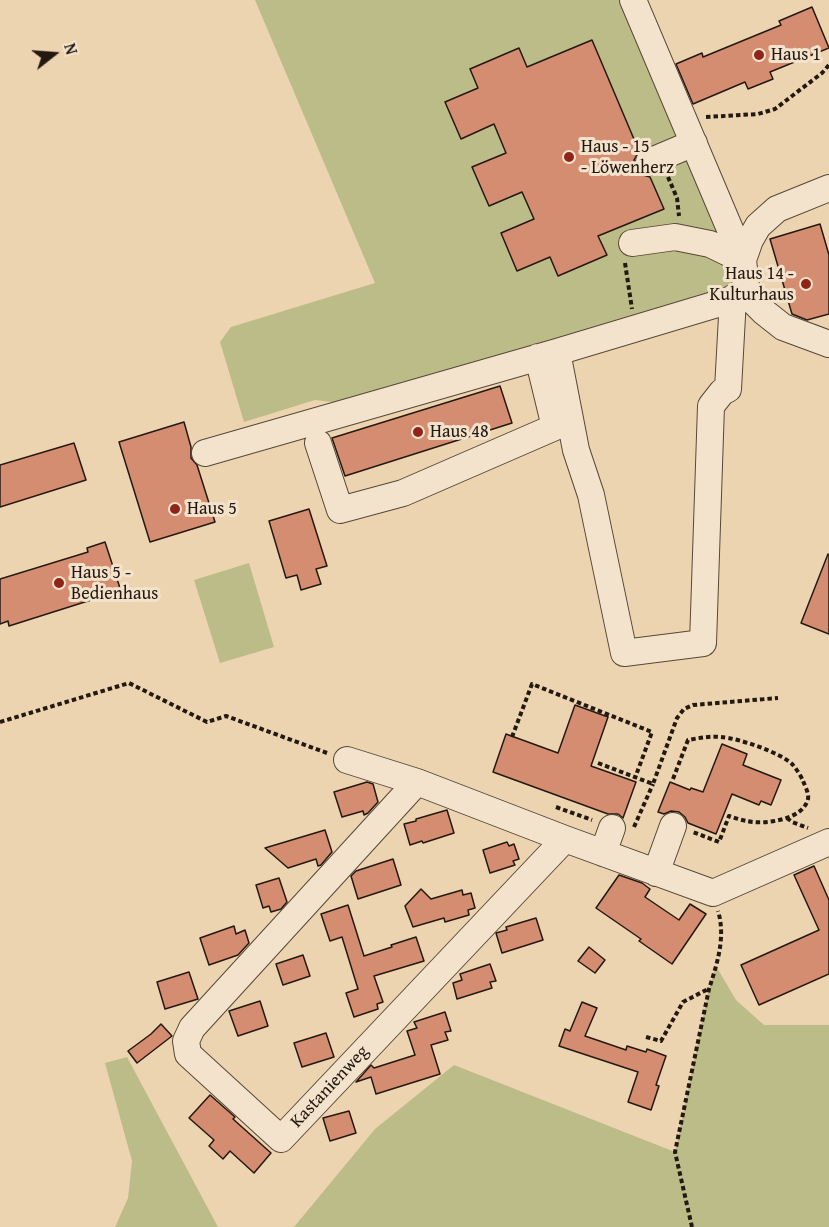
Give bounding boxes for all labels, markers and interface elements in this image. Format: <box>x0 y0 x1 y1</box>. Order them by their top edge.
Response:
north arrow <box>24 24 84 84</box>
text: N <box>58 40 84 57</box>
place label: Haus 1 <box>771 44 821 66</box>
marker: Haus 1 <box>752 48 766 62</box>
place label: Haus - 15 - Löwenherz <box>581 136 674 178</box>
marker: Haus - 15 - Löwenherz <box>562 150 576 164</box>
place label: Haus 14 - Kulturhaus <box>710 263 794 306</box>
marker: Haus 14 - Kulturhaus <box>799 277 813 291</box>
place label: Haus 48 <box>430 421 489 443</box>
marker: Haus 48 <box>411 425 425 439</box>
place label: Haus 5 <box>187 498 237 520</box>
marker: Haus 5 <box>168 502 182 516</box>
place label: Haus 5 - Bedienhaus <box>71 562 158 604</box>
marker: Haus 5 - Bedienhaus <box>52 576 66 590</box>
street label: Kastanienweg <box>286 1041 374 1133</box>

